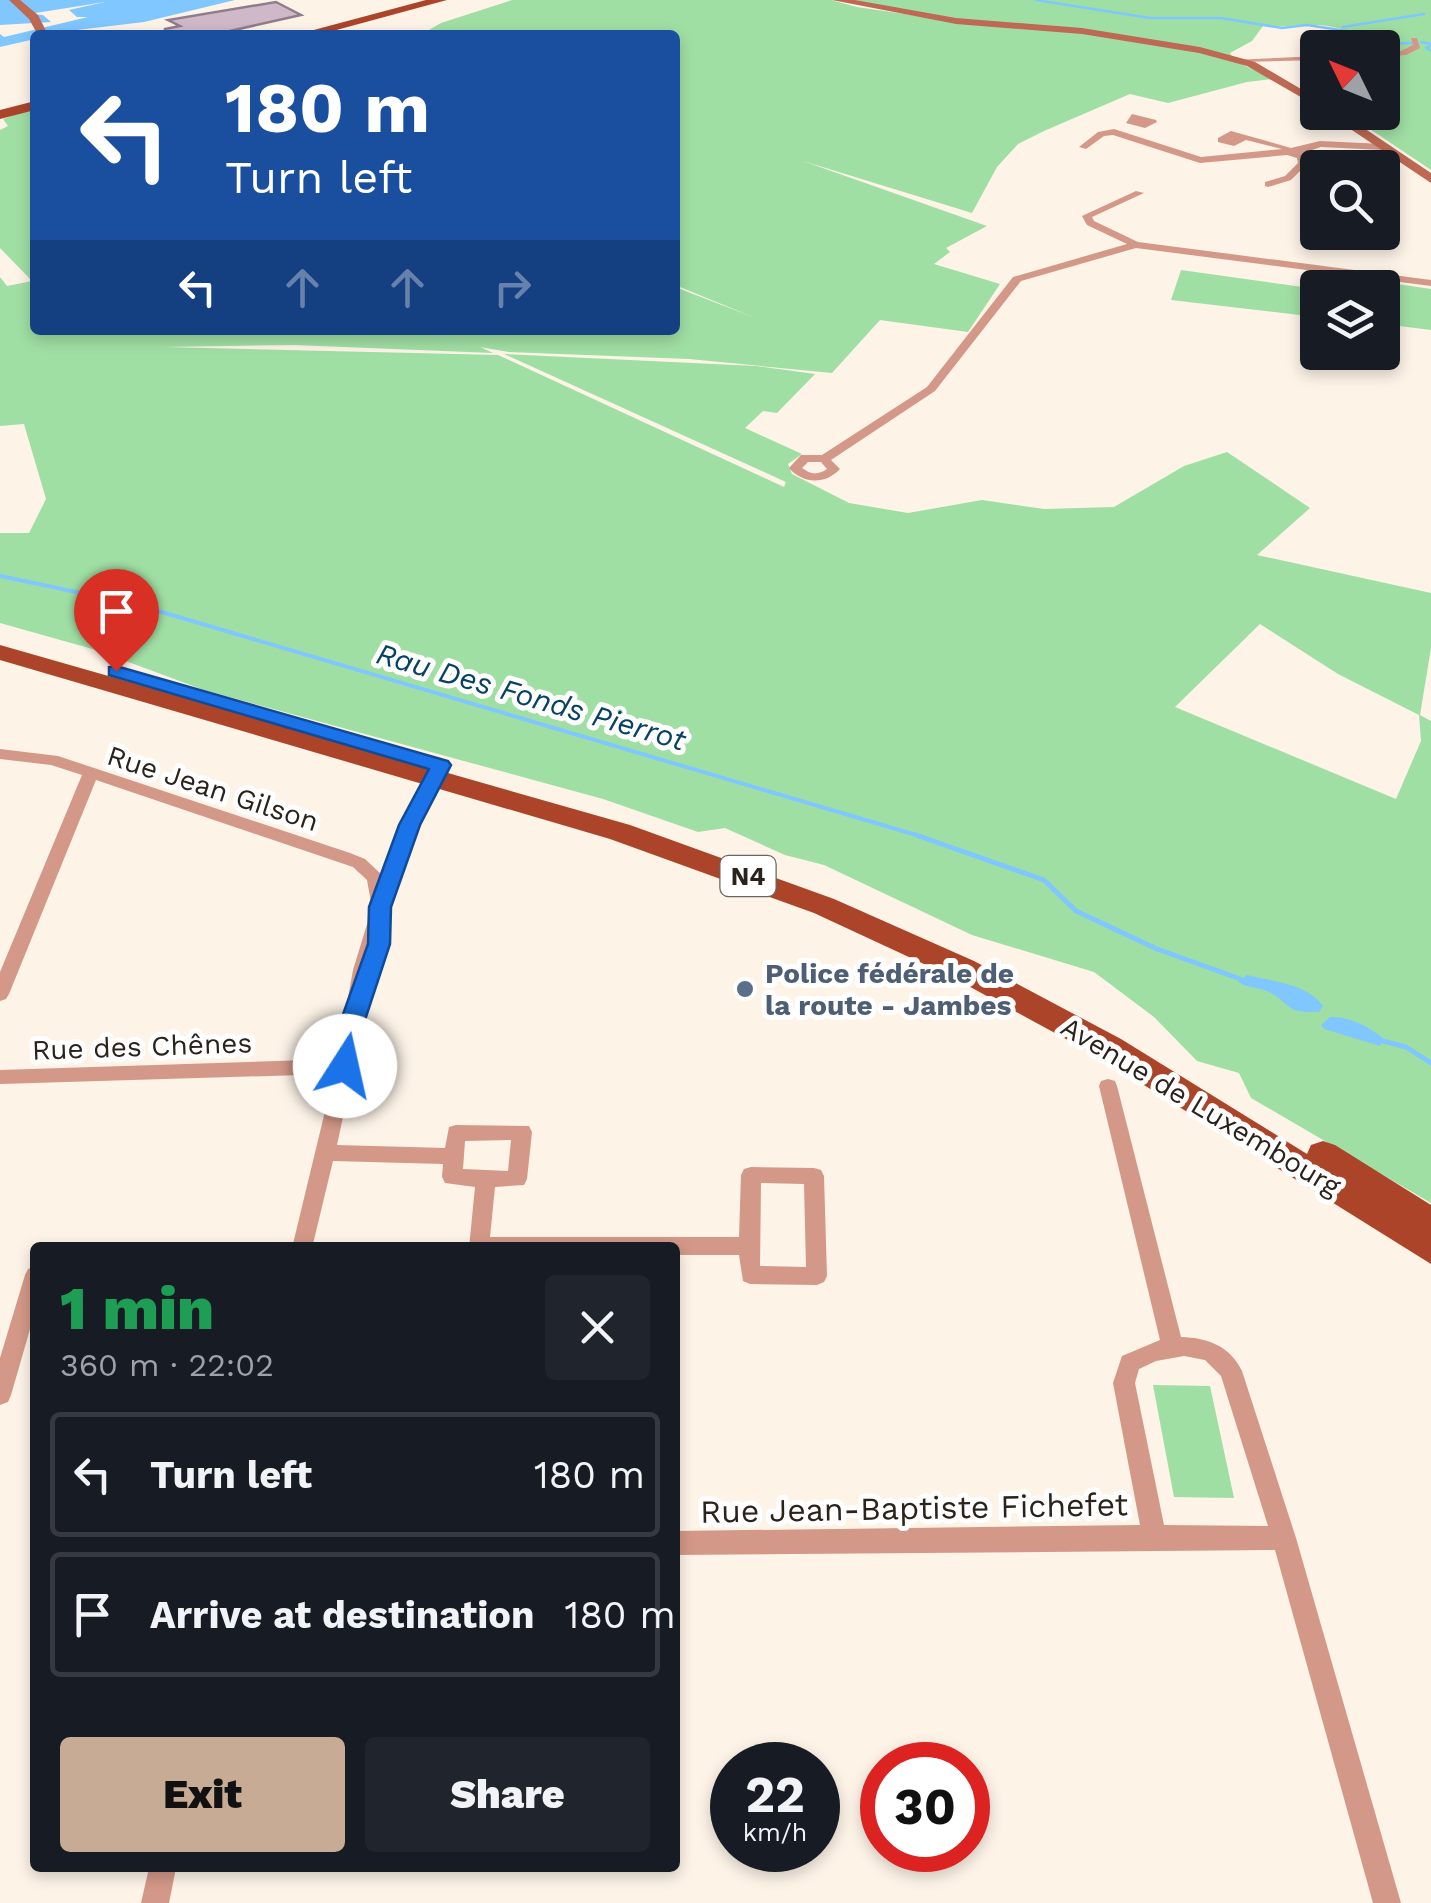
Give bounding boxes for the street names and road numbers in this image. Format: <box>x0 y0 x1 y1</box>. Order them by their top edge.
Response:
street label: Rue Jean Gilson <box>103 739 323 838</box>
road number: N4 <box>720 856 776 896</box>
street label: Avenue de Luxembourg <box>1055 1010 1346 1203</box>
street label: Rue des Chênes <box>31 1026 253 1067</box>
street label: Rue Jean-Baptiste Fichefet <box>700 1485 1128 1531</box>

